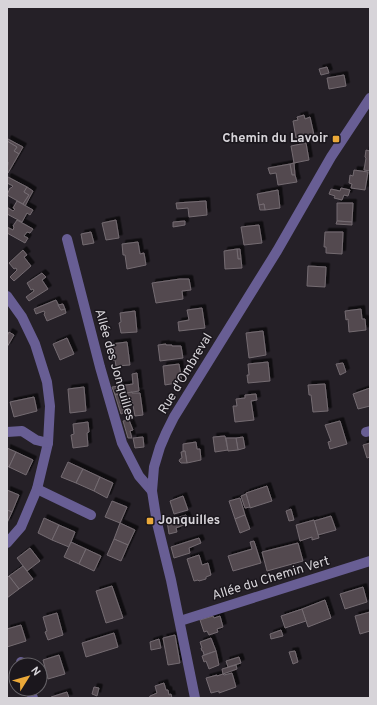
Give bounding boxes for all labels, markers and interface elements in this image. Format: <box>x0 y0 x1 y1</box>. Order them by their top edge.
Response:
place label: Chemin du Lavoir <box>222 131 329 147</box>
marker: Chemin du Lavoir <box>331 134 341 144</box>
street label: Allée des Jonquilles <box>90 307 138 423</box>
street label: Rue d'Ombreval <box>156 331 216 417</box>
place label: Jonquilles <box>158 513 220 529</box>
marker: Jonquilles <box>145 516 155 526</box>
street label: Allée du Chemin Vert <box>210 553 332 605</box>
north arrow <box>8 657 48 697</box>
text: N <box>27 664 43 679</box>

